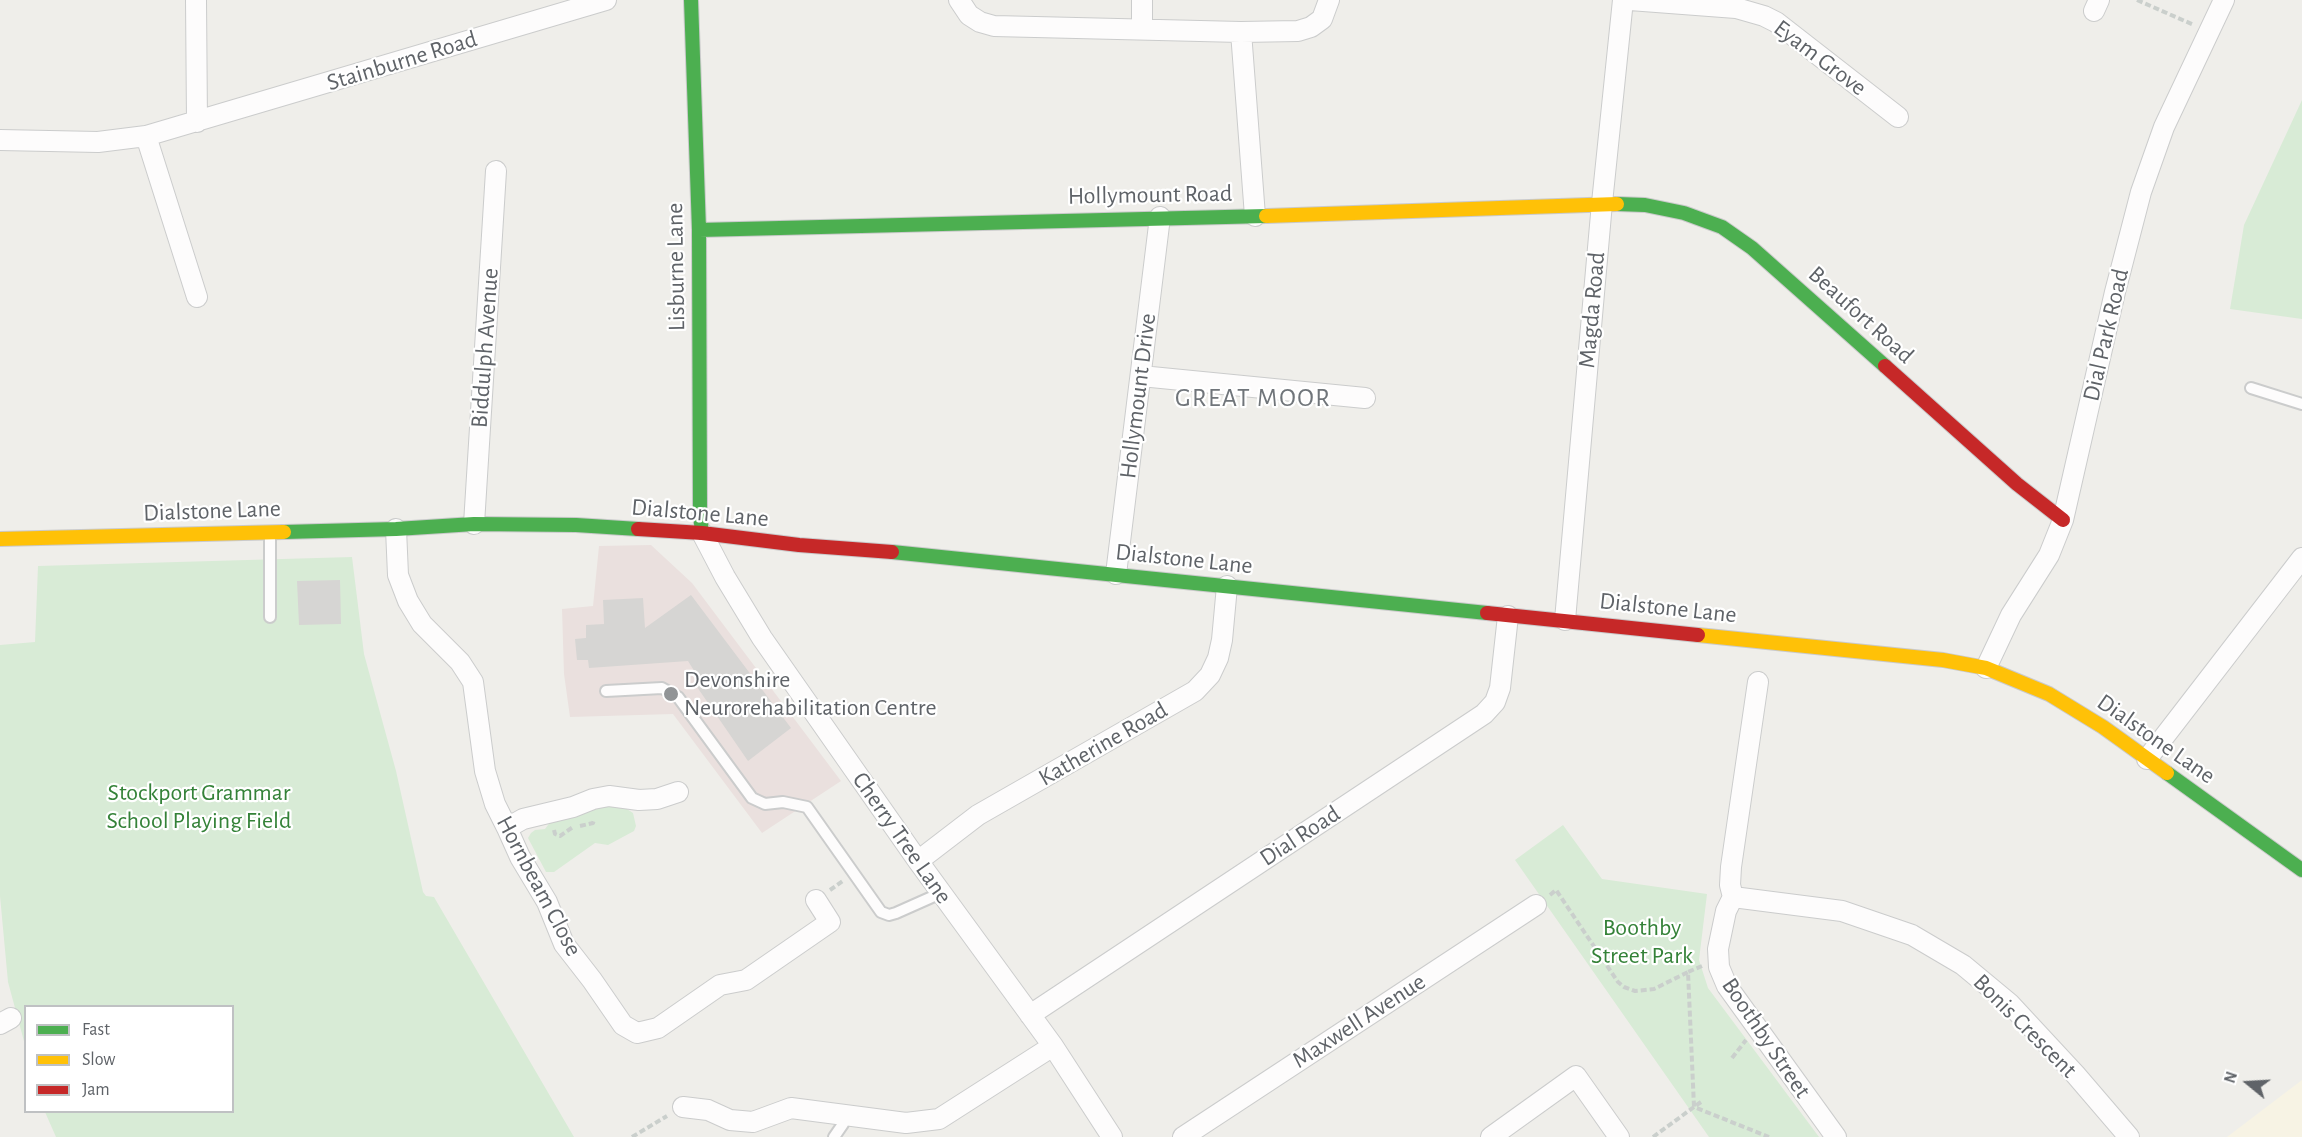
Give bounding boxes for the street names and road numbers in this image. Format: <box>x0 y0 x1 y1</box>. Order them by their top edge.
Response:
street label: Eyam Grove <box>1768 14 1872 102</box>
street label: Stainburne Road <box>323 24 481 98</box>
street label: Hollymount Road <box>1068 179 1232 211</box>
street label: Lisburne Lane <box>660 203 692 331</box>
street label: Magda Road <box>1573 251 1611 369</box>
street label: Beaufort Road <box>1802 260 1920 370</box>
street label: Dial Park Road <box>2077 266 2135 404</box>
street label: Biddulph Avenue <box>465 267 505 429</box>
street label: Hollymount Drive <box>1114 312 1162 480</box>
street label: Dialstone Lane <box>630 493 770 533</box>
street label: Dialstone Lane <box>143 494 281 528</box>
street label: Dialstone Lane <box>1114 537 1254 581</box>
street label: Dialstone Lane <box>1598 586 1738 630</box>
street label: Dialstone Lane <box>2091 688 2221 790</box>
street label: Katherine Road <box>1033 696 1173 792</box>
street label: Cherry Tree Lane <box>846 767 958 909</box>
street label: Dial Road <box>1254 799 1346 873</box>
street label: Hornbeam Close <box>490 811 588 961</box>
street label: Maxwell Avenue <box>1287 967 1431 1075</box>
street label: Bonis Crescent <box>1967 968 2083 1084</box>
street label: Boothby Street <box>1715 972 1817 1104</box>

